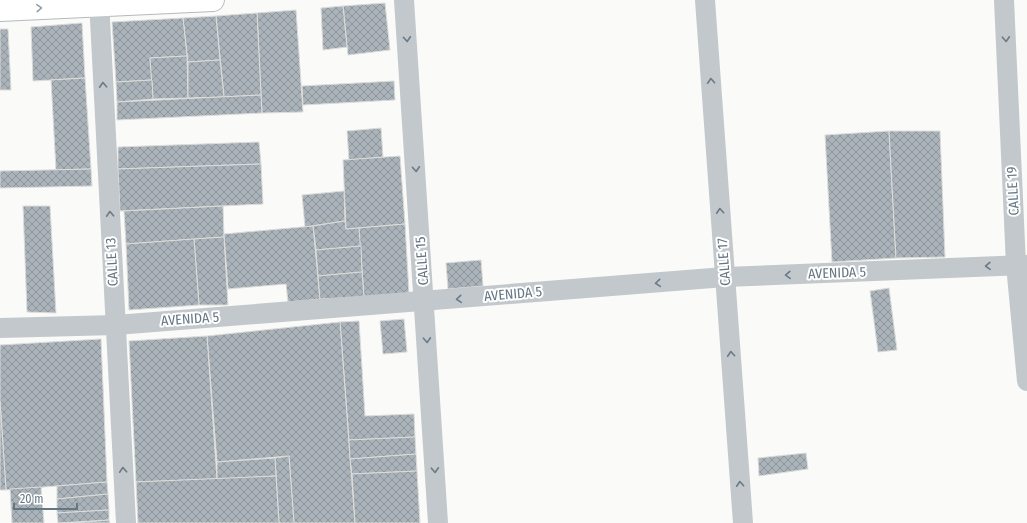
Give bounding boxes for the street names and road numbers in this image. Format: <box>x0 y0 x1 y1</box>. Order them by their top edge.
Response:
street label: CALLE 19 <box>1003 166 1023 216</box>
street label: CALLE 15 <box>412 236 432 286</box>
street label: CALLE 13 <box>102 237 122 287</box>
street label: CALLE 17 <box>714 237 734 286</box>
street label: AVENIDA 5 <box>808 263 866 283</box>
street label: AVENIDA 5 <box>483 283 543 305</box>
street label: AVENIDA 5 <box>160 308 220 330</box>

